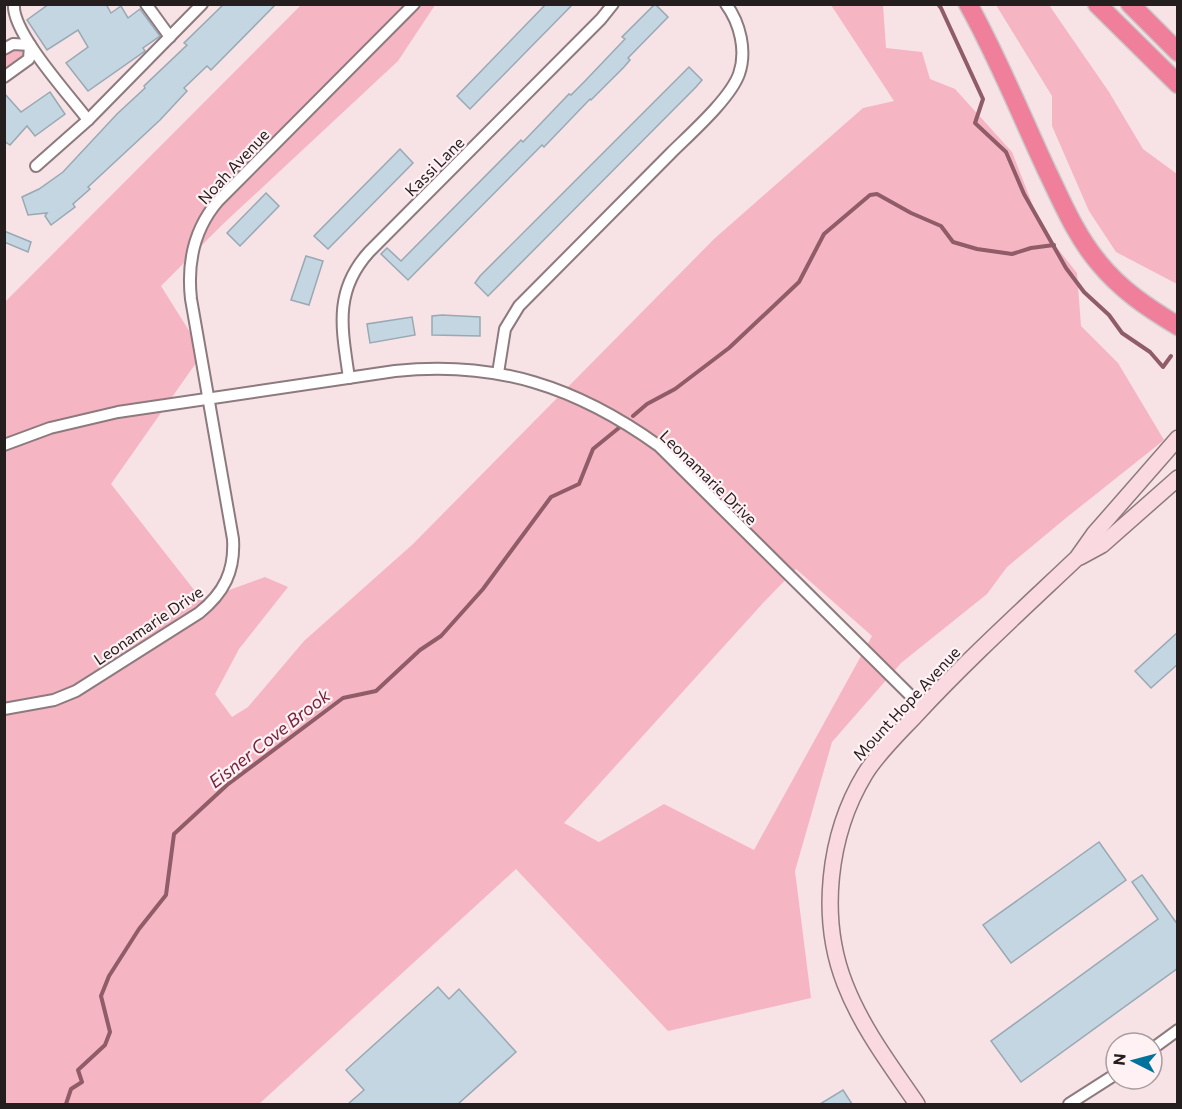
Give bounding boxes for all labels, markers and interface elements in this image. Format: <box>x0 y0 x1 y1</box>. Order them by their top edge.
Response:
street label: Noah Avenue <box>193 125 273 207</box>
street label: Kassi Lane <box>400 132 468 200</box>
street label: Leonamarie Drive <box>656 426 762 528</box>
street label: Leonamarie Drive <box>90 581 206 669</box>
street label: Mount Hope Avenue <box>848 642 964 764</box>
water label: Eisner Cove Brook <box>204 683 335 792</box>
north arrow <box>1104 1031 1164 1091</box>
text: N <box>1109 1052 1129 1066</box>

